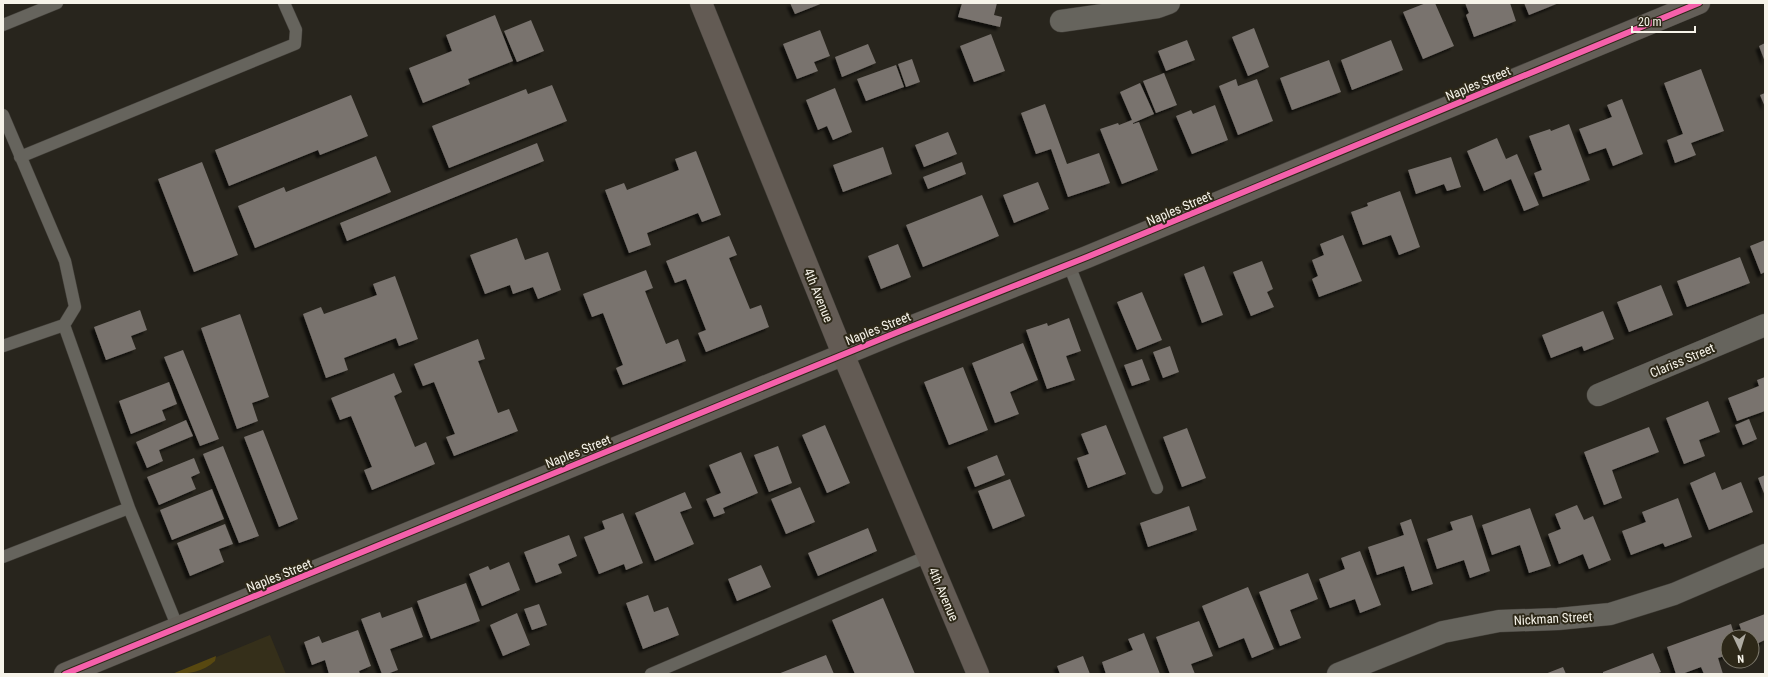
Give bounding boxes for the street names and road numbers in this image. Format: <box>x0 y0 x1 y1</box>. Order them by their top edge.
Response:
street label: Naples Street <box>1443 63 1513 104</box>
street label: Naples Street <box>1144 188 1214 229</box>
street label: 4th Avenue <box>801 266 836 324</box>
street label: Naples Street <box>843 309 913 348</box>
street label: Clariss Street <box>1648 340 1717 381</box>
street label: Naples Street <box>543 432 613 471</box>
street label: Naples Street <box>244 556 314 595</box>
street label: 4th Avenue <box>926 565 962 623</box>
street label: Nickman Street <box>1513 609 1593 628</box>

